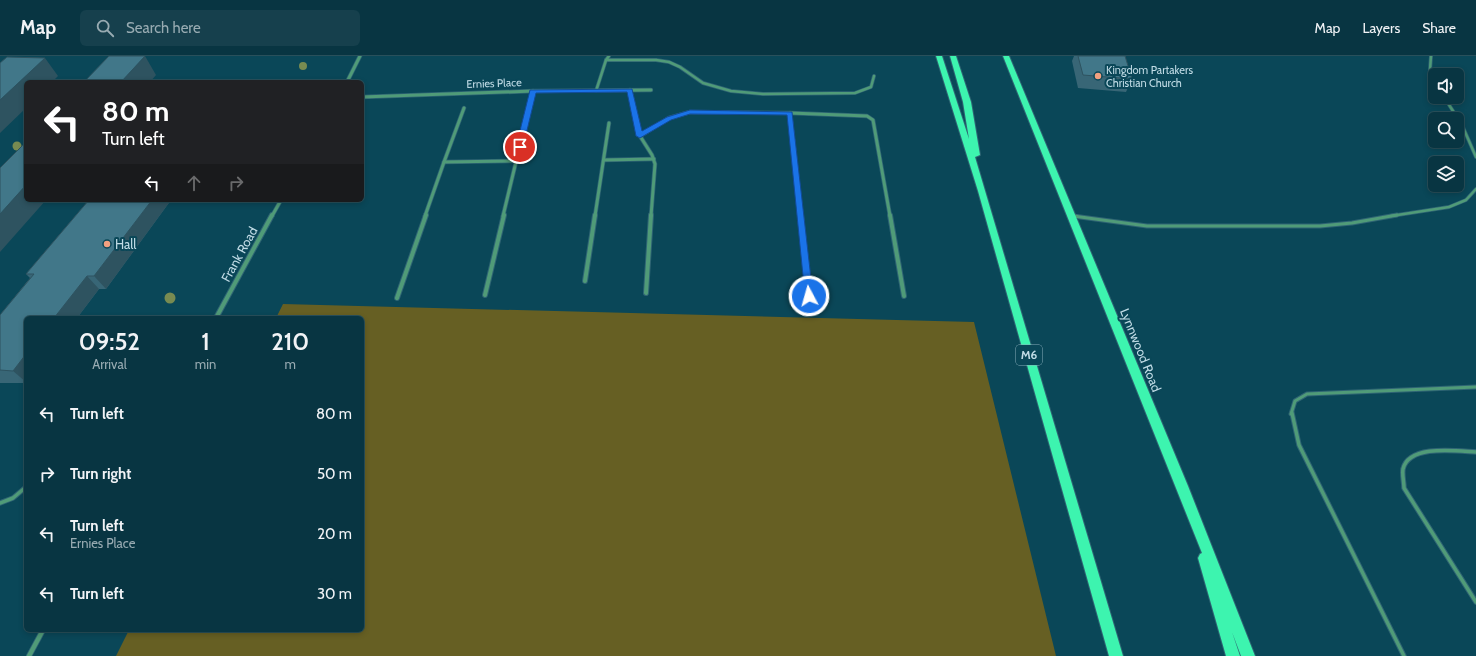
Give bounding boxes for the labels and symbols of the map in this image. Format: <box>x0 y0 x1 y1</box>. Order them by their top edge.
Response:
place label: Kingdom Partakers Christian Church <box>1106 63 1193 90</box>
marker: Kingdom Partakers Christian Church <box>1093 71 1103 81</box>
street label: Ernies Place <box>466 75 522 91</box>
pin <box>503 130 537 164</box>
street label: Frank Road <box>217 224 261 284</box>
place label: Hall <box>115 236 136 252</box>
marker: Hall <box>102 239 112 249</box>
position arrow <box>788 275 830 317</box>
street label: Lynnwood Road <box>1117 306 1165 394</box>
road number: M6 <box>1016 345 1042 365</box>

